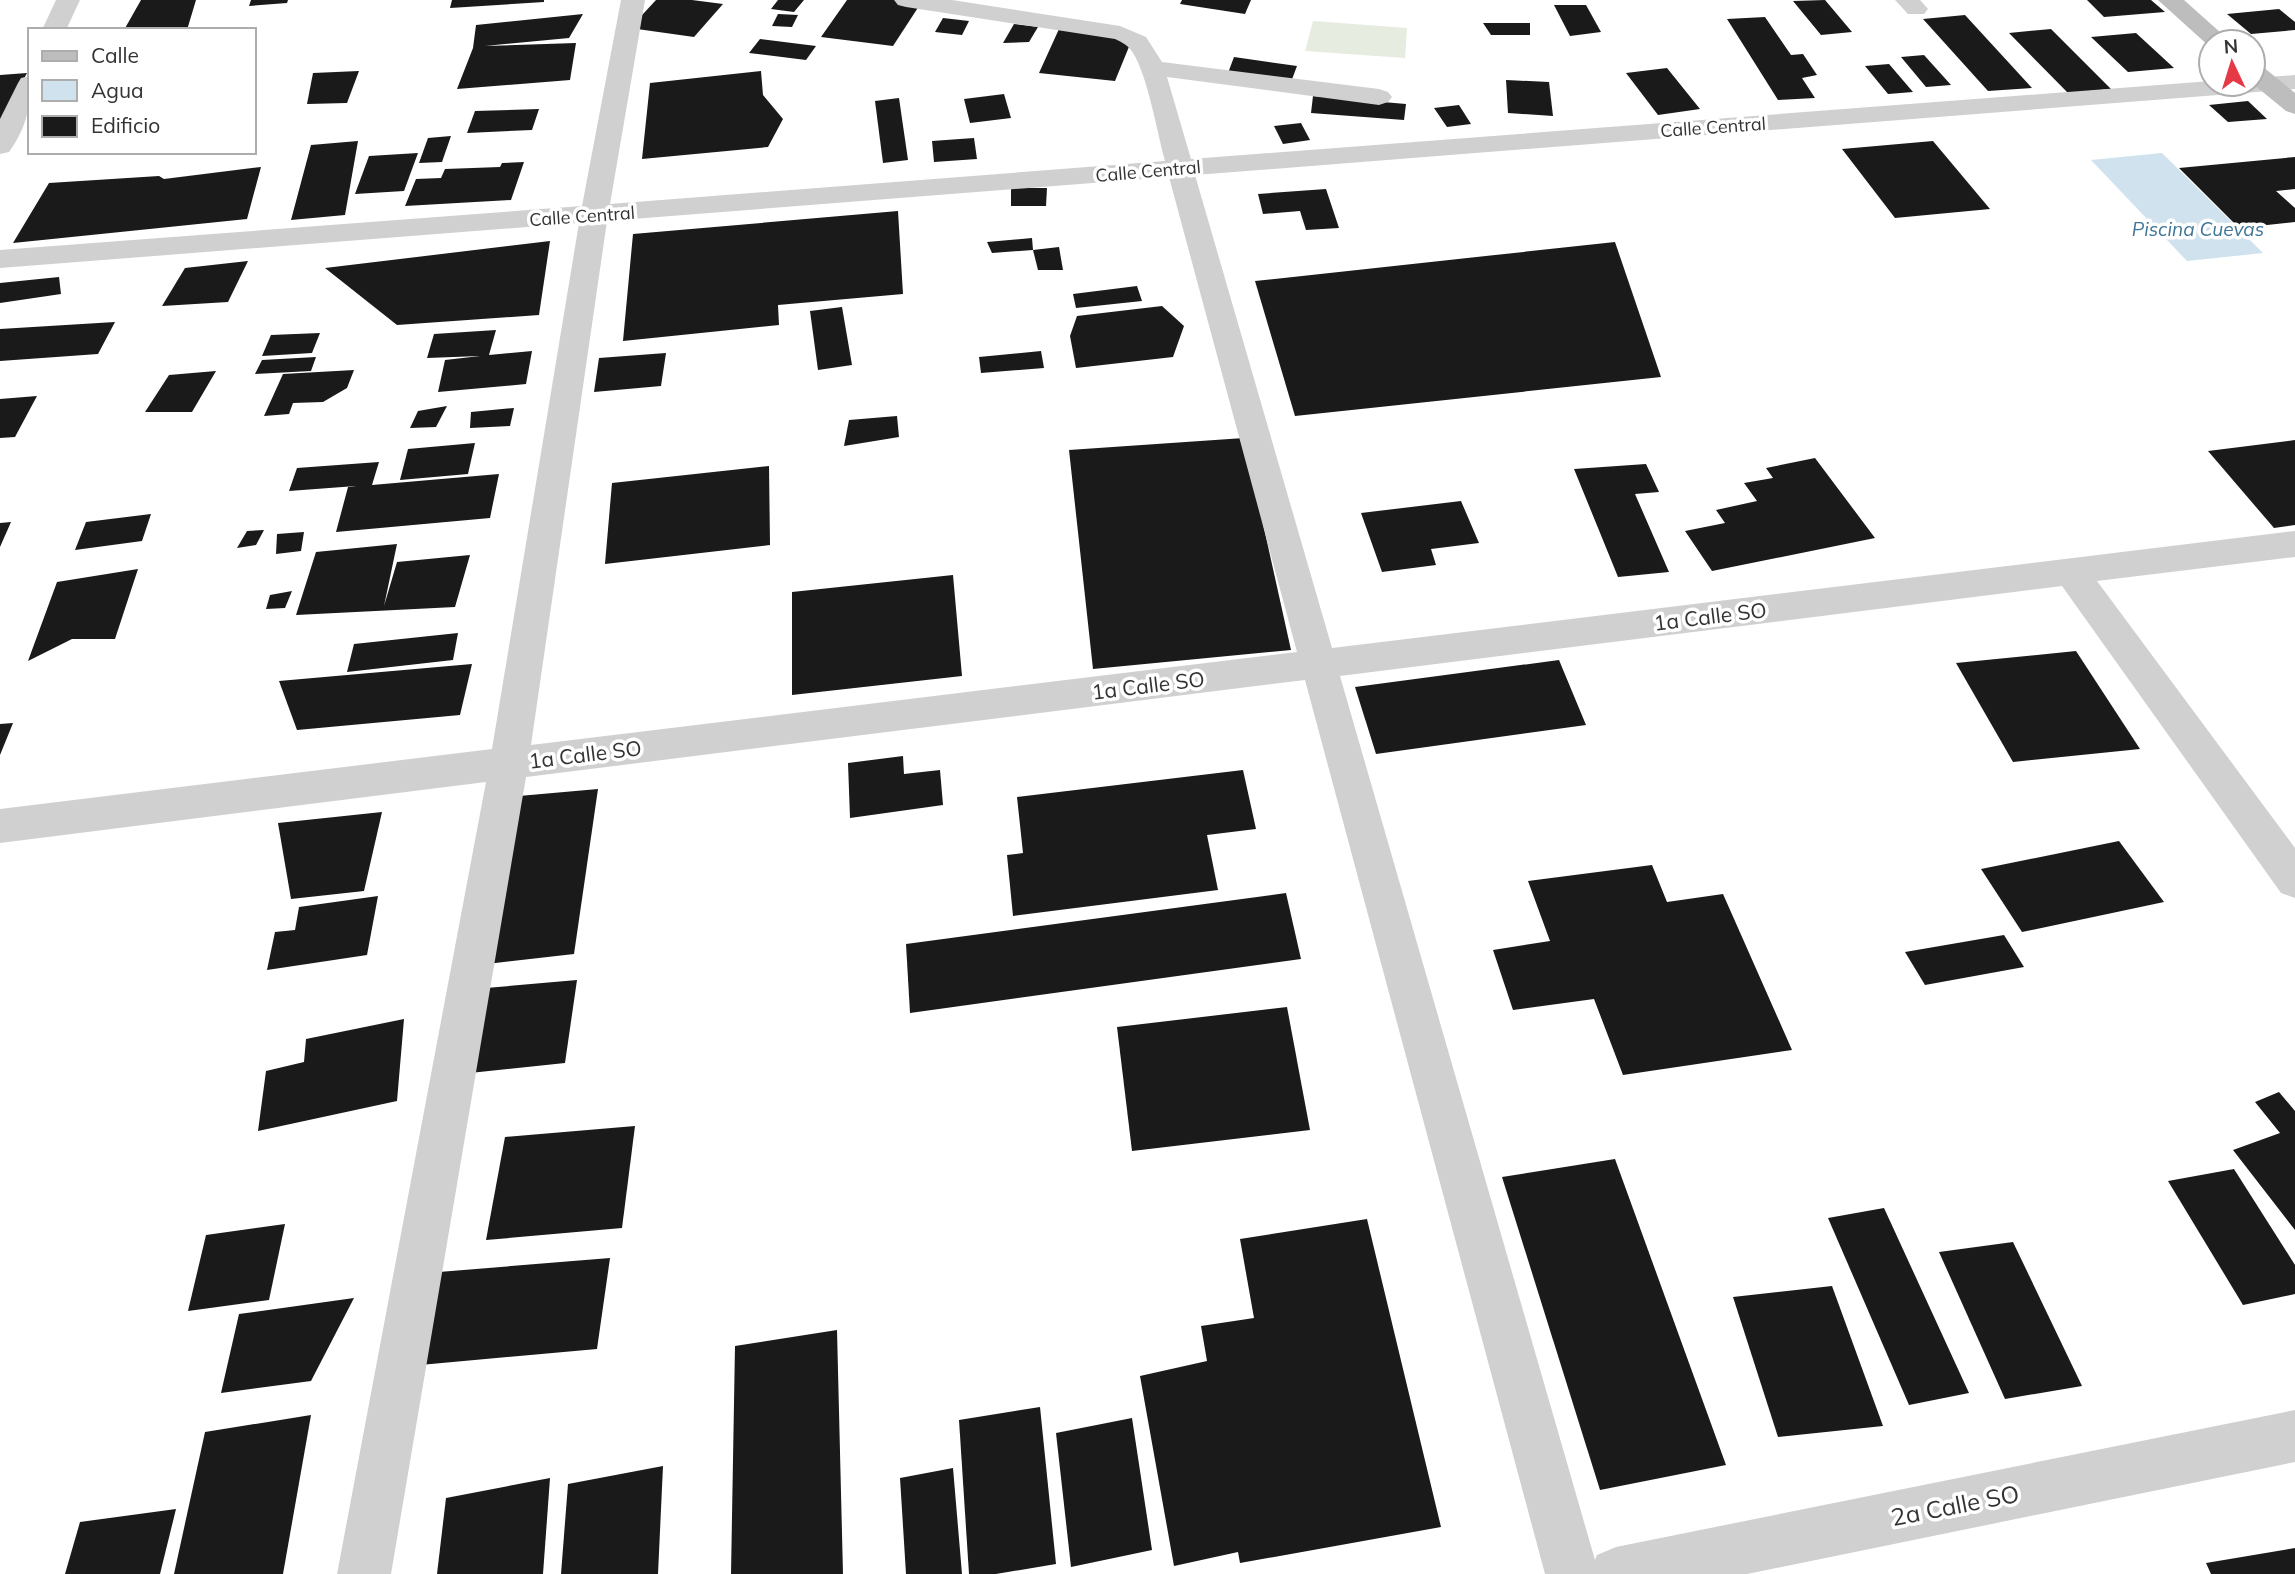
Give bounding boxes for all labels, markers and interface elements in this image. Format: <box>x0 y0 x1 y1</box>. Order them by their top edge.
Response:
legend <box>28 28 256 154</box>
north arrow <box>2197 28 2267 98</box>
text: N <box>2223 34 2239 59</box>
text: Calle <box>91 42 139 68</box>
text: Agua <box>91 77 144 103</box>
text: Edificio <box>91 112 160 138</box>
street label: Calle Central <box>1659 112 1767 142</box>
street label: Calle Central <box>1094 155 1202 187</box>
street label: Calle Central <box>528 201 636 231</box>
water label: Piscina Cuevas <box>2132 217 2264 241</box>
street label: 1a Calle SO <box>1652 596 1768 636</box>
street label: 1a Calle SO <box>1090 665 1206 705</box>
street label: 1a Calle SO <box>527 734 643 774</box>
street label: 2a Calle SO <box>1888 1478 2022 1532</box>

